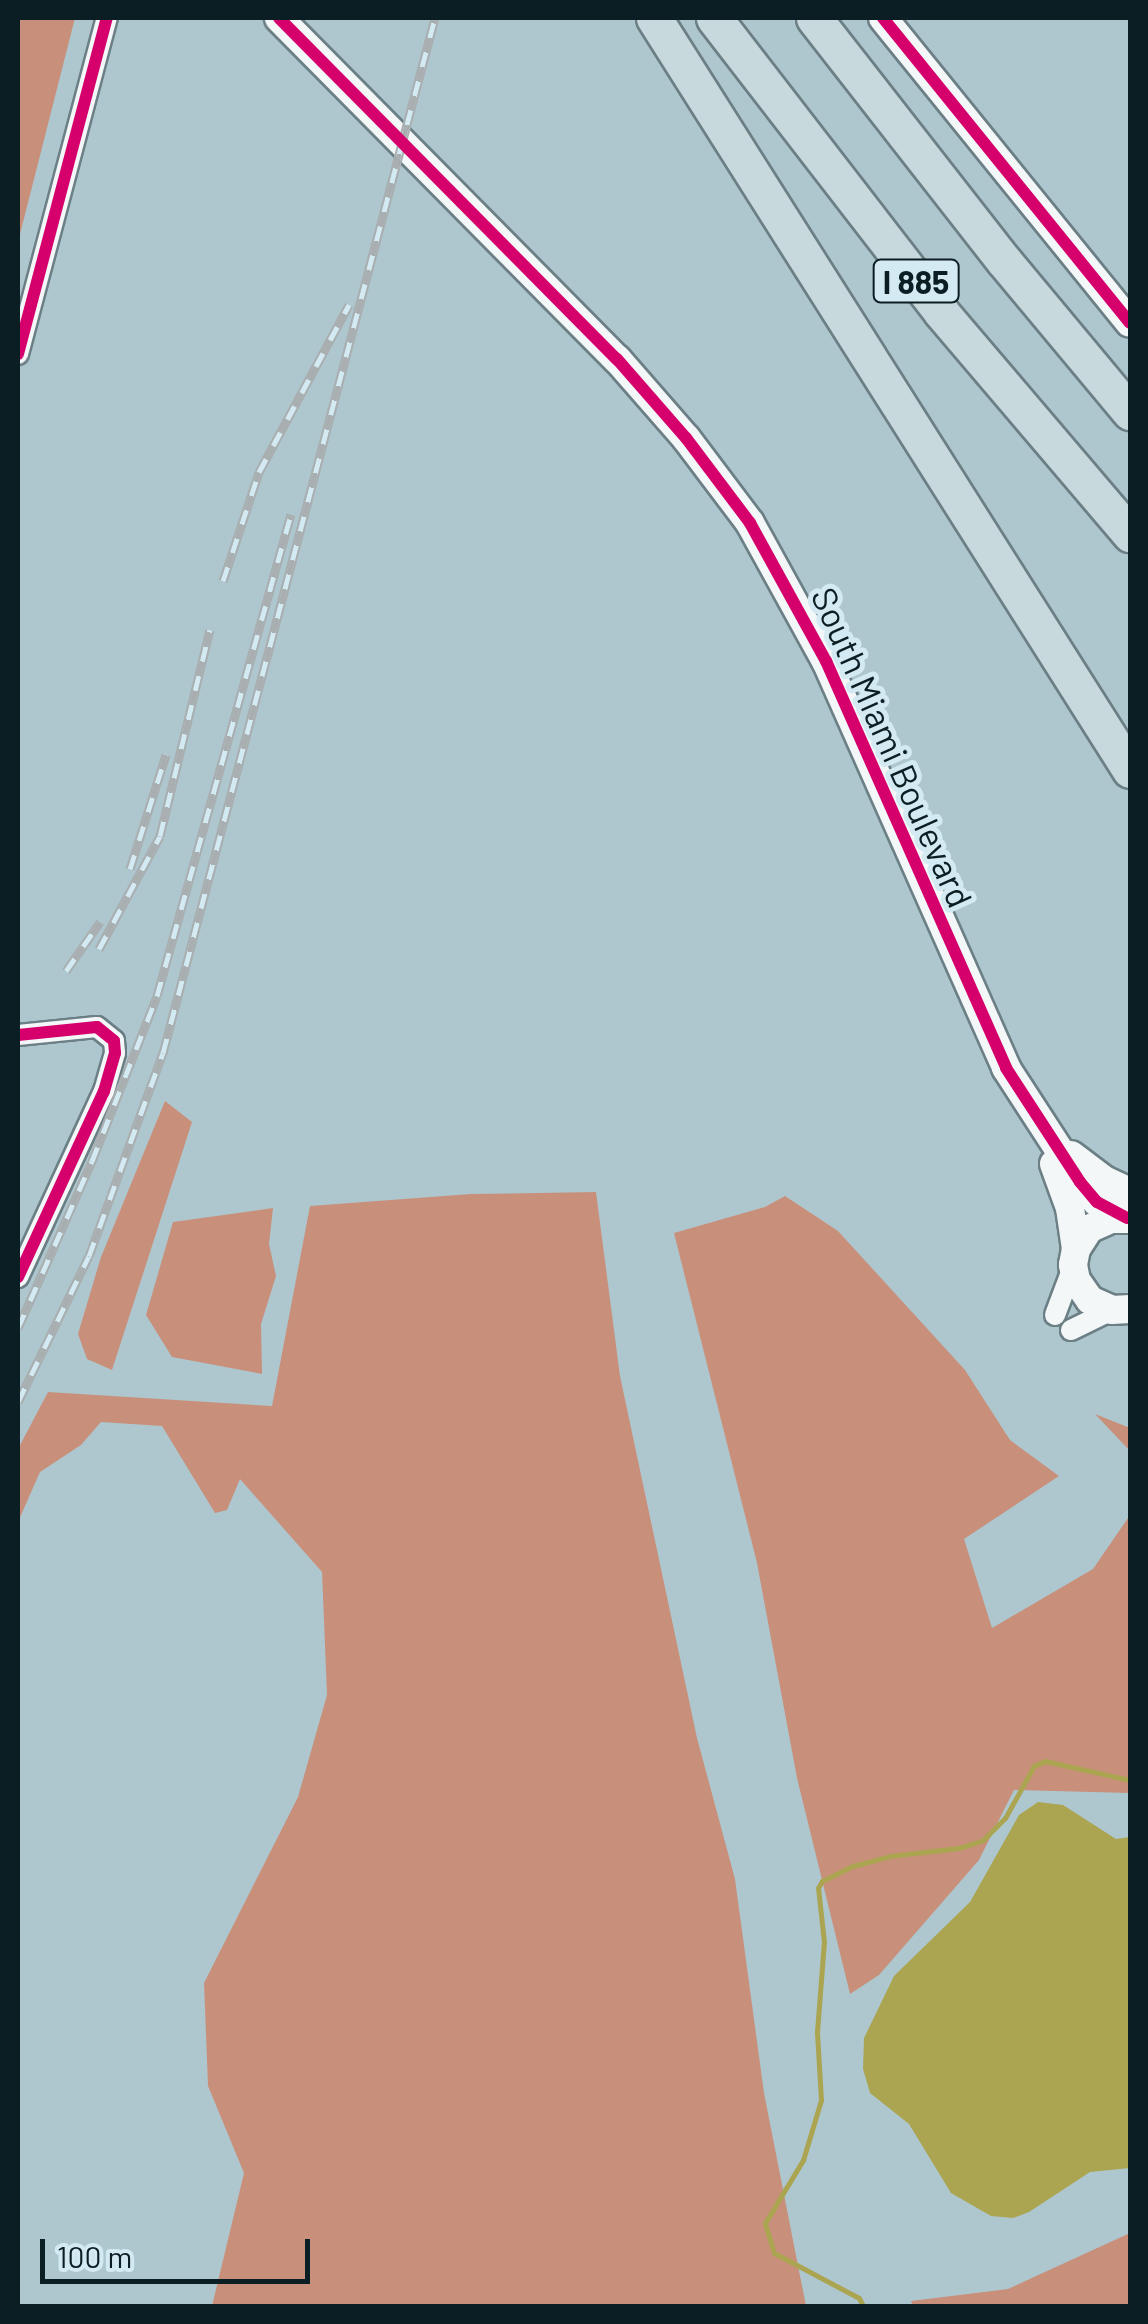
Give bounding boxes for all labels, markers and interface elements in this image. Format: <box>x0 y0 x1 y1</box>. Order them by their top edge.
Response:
road number: I 885 <box>871 254 961 308</box>
street label: South Miami Boulevard <box>804 581 982 913</box>
scale bar <box>45 2219 315 2281</box>
text: 100 m <box>57 2238 132 2274</box>

